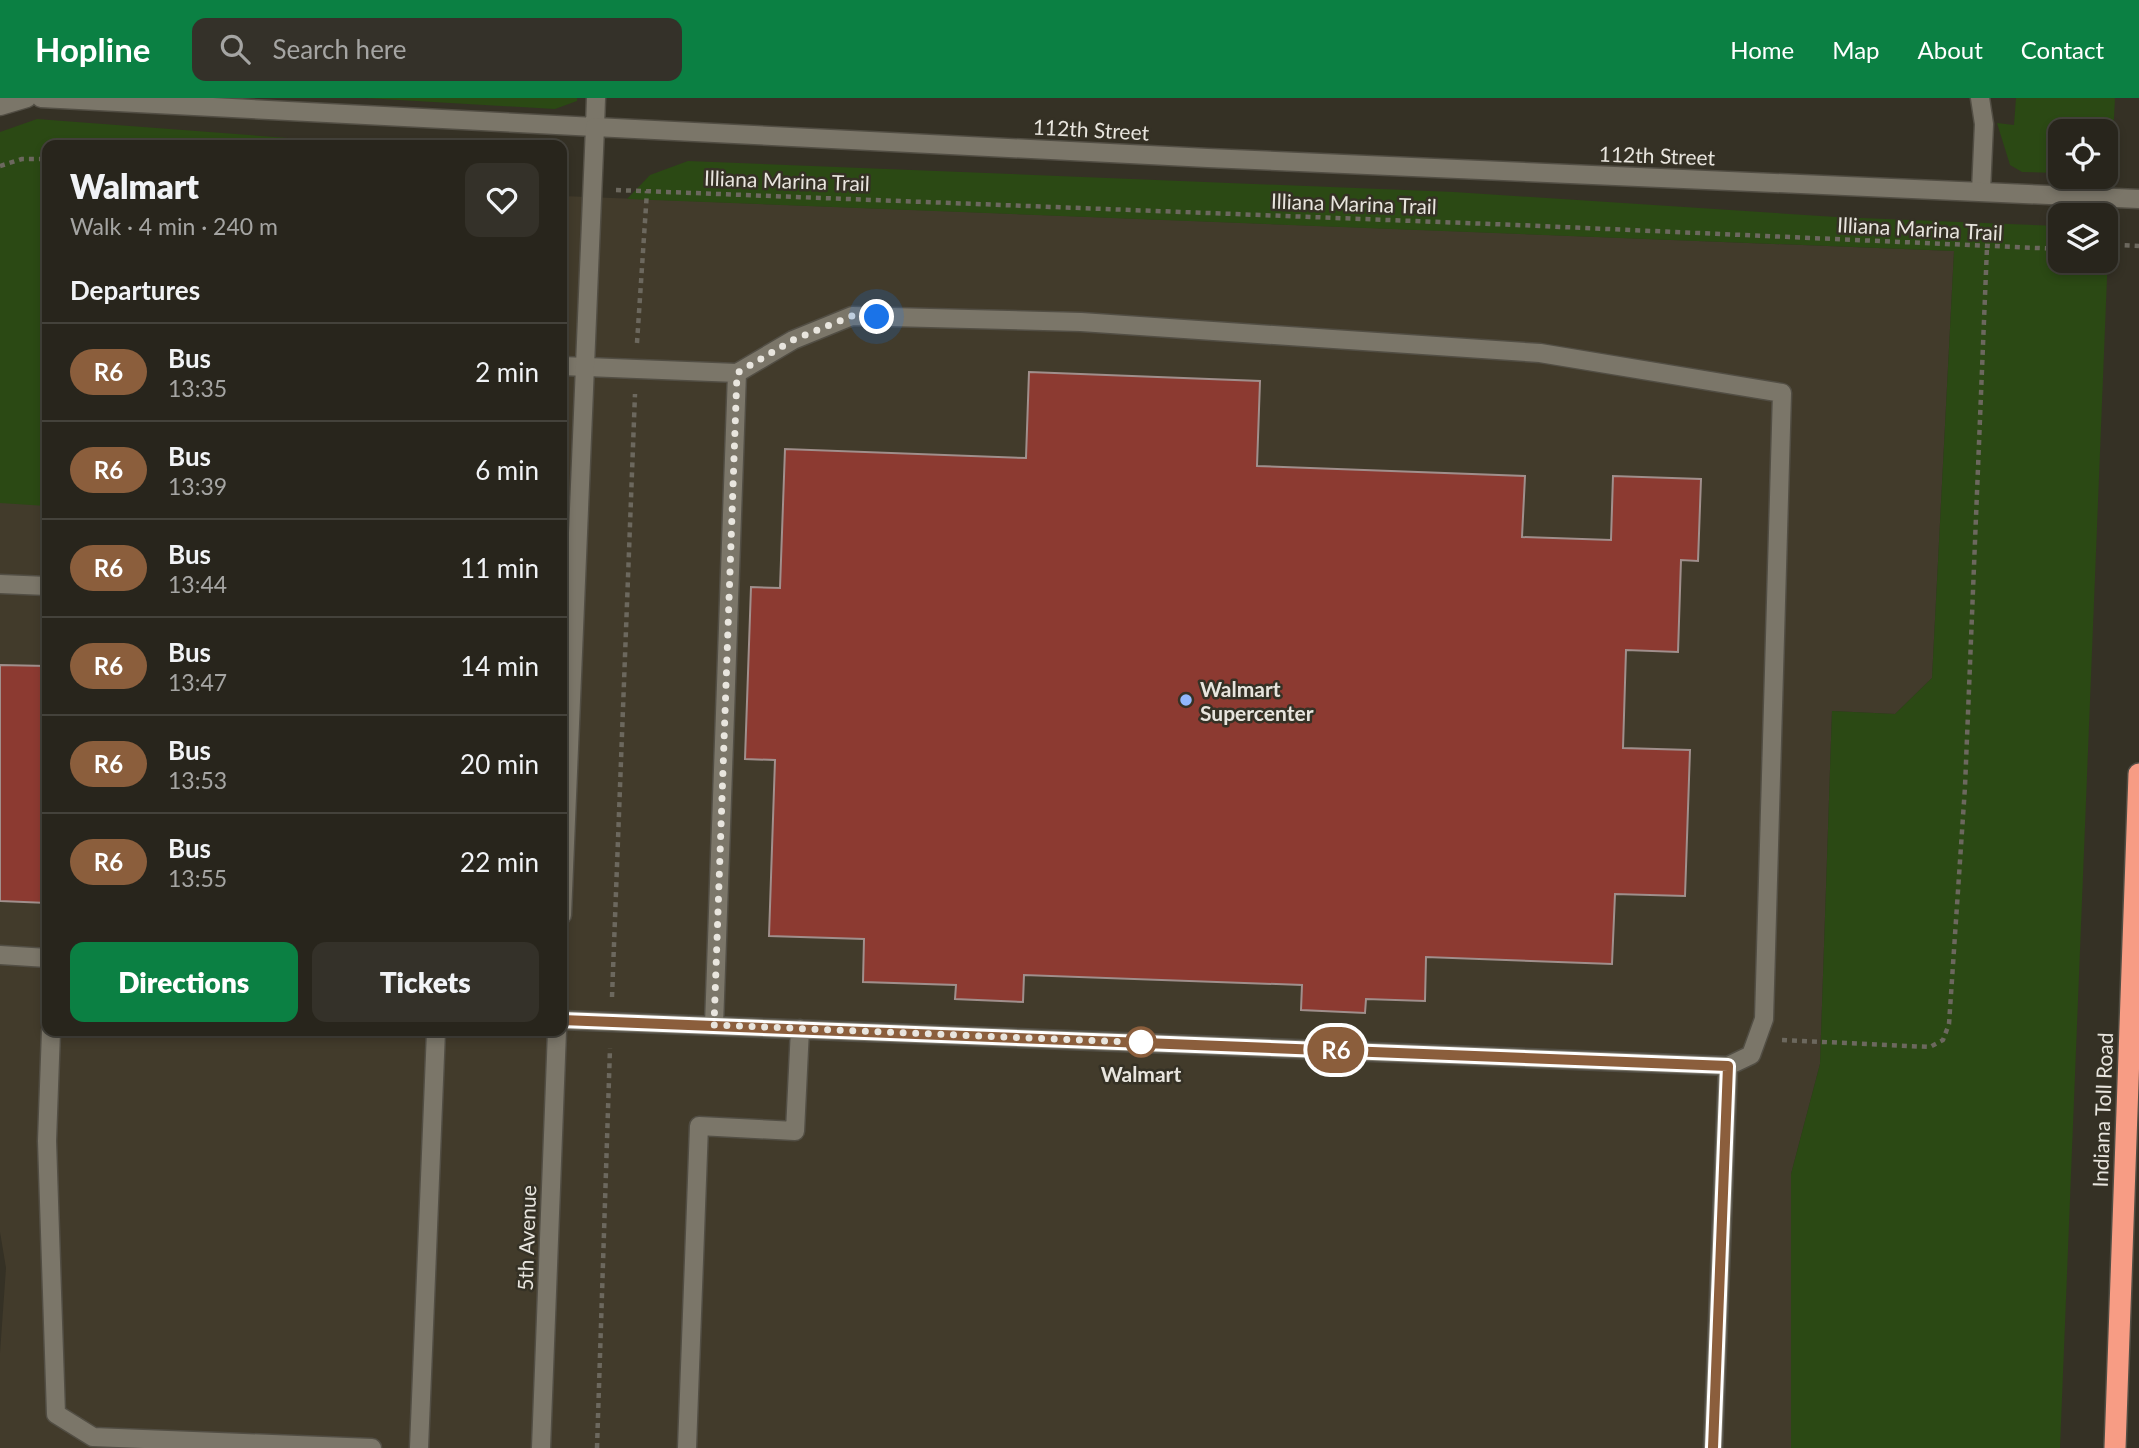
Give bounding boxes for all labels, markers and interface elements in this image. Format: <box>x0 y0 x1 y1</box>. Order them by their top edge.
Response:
search box <box>192 18 682 81</box>
text: Hopline <box>35 29 150 69</box>
icon: search <box>216 30 254 68</box>
text: Search here <box>272 33 407 65</box>
text: Home <box>1730 35 1794 64</box>
text: Map <box>1832 35 1880 64</box>
text: About <box>1918 35 1983 64</box>
text: Contact <box>2021 35 2104 64</box>
street label: 112th Street <box>1032 113 1150 145</box>
map controls <box>2048 119 2118 273</box>
button: locate <box>2048 119 2118 189</box>
street label: 112th Street <box>1598 140 1716 170</box>
button: heart <box>465 163 539 237</box>
street label: Illiana Marina Trail <box>704 165 870 195</box>
text: Walmart <box>70 166 199 206</box>
street label: Illiana Marina Trail <box>1271 188 1437 218</box>
button: layers <box>2048 203 2118 273</box>
street label: Illiana Marina Trail <box>1837 211 2003 245</box>
text: Walk · 4 min · 240 m <box>70 212 278 240</box>
text: Departures <box>70 274 200 306</box>
your location <box>859 299 894 334</box>
text: Bus <box>168 342 211 374</box>
text: 2 min <box>475 356 539 388</box>
text: R6 <box>94 357 123 386</box>
text: 13:35 <box>168 374 227 402</box>
text: Bus <box>168 440 211 472</box>
text: 6 min <box>475 454 539 486</box>
text: R6 <box>94 455 123 484</box>
text: 13:39 <box>168 472 227 500</box>
text: Bus <box>168 538 211 570</box>
text: 11 min <box>460 552 539 584</box>
text: R6 <box>94 553 123 582</box>
text: 13:44 <box>168 570 227 598</box>
text: Bus <box>168 636 211 668</box>
text: 14 min <box>460 650 539 682</box>
text: R6 <box>94 651 123 680</box>
text: 13:47 <box>168 668 227 696</box>
place label: Walmart Supercenter <box>1200 676 1314 725</box>
marker: Walmart Supercenter <box>1178 692 1194 708</box>
text: Bus <box>168 734 211 766</box>
text: 20 min <box>460 748 539 780</box>
text: R6 <box>94 749 123 778</box>
text: 13:53 <box>168 766 227 794</box>
text: Bus <box>168 832 211 864</box>
text: 22 min <box>460 846 539 878</box>
text: R6 <box>94 847 123 876</box>
text: 13:55 <box>168 864 227 892</box>
button: Directions <box>70 942 298 1022</box>
button: Tickets <box>312 942 539 1022</box>
marker: Walmart <box>1126 1027 1156 1057</box>
line badge: R6 <box>1304 1027 1368 1073</box>
street label: Indiana Toll Road <box>2087 1032 2117 1188</box>
text: R6 <box>1321 1035 1351 1064</box>
place label: Walmart <box>1101 1061 1181 1086</box>
street label: 5th Avenue <box>512 1185 540 1291</box>

